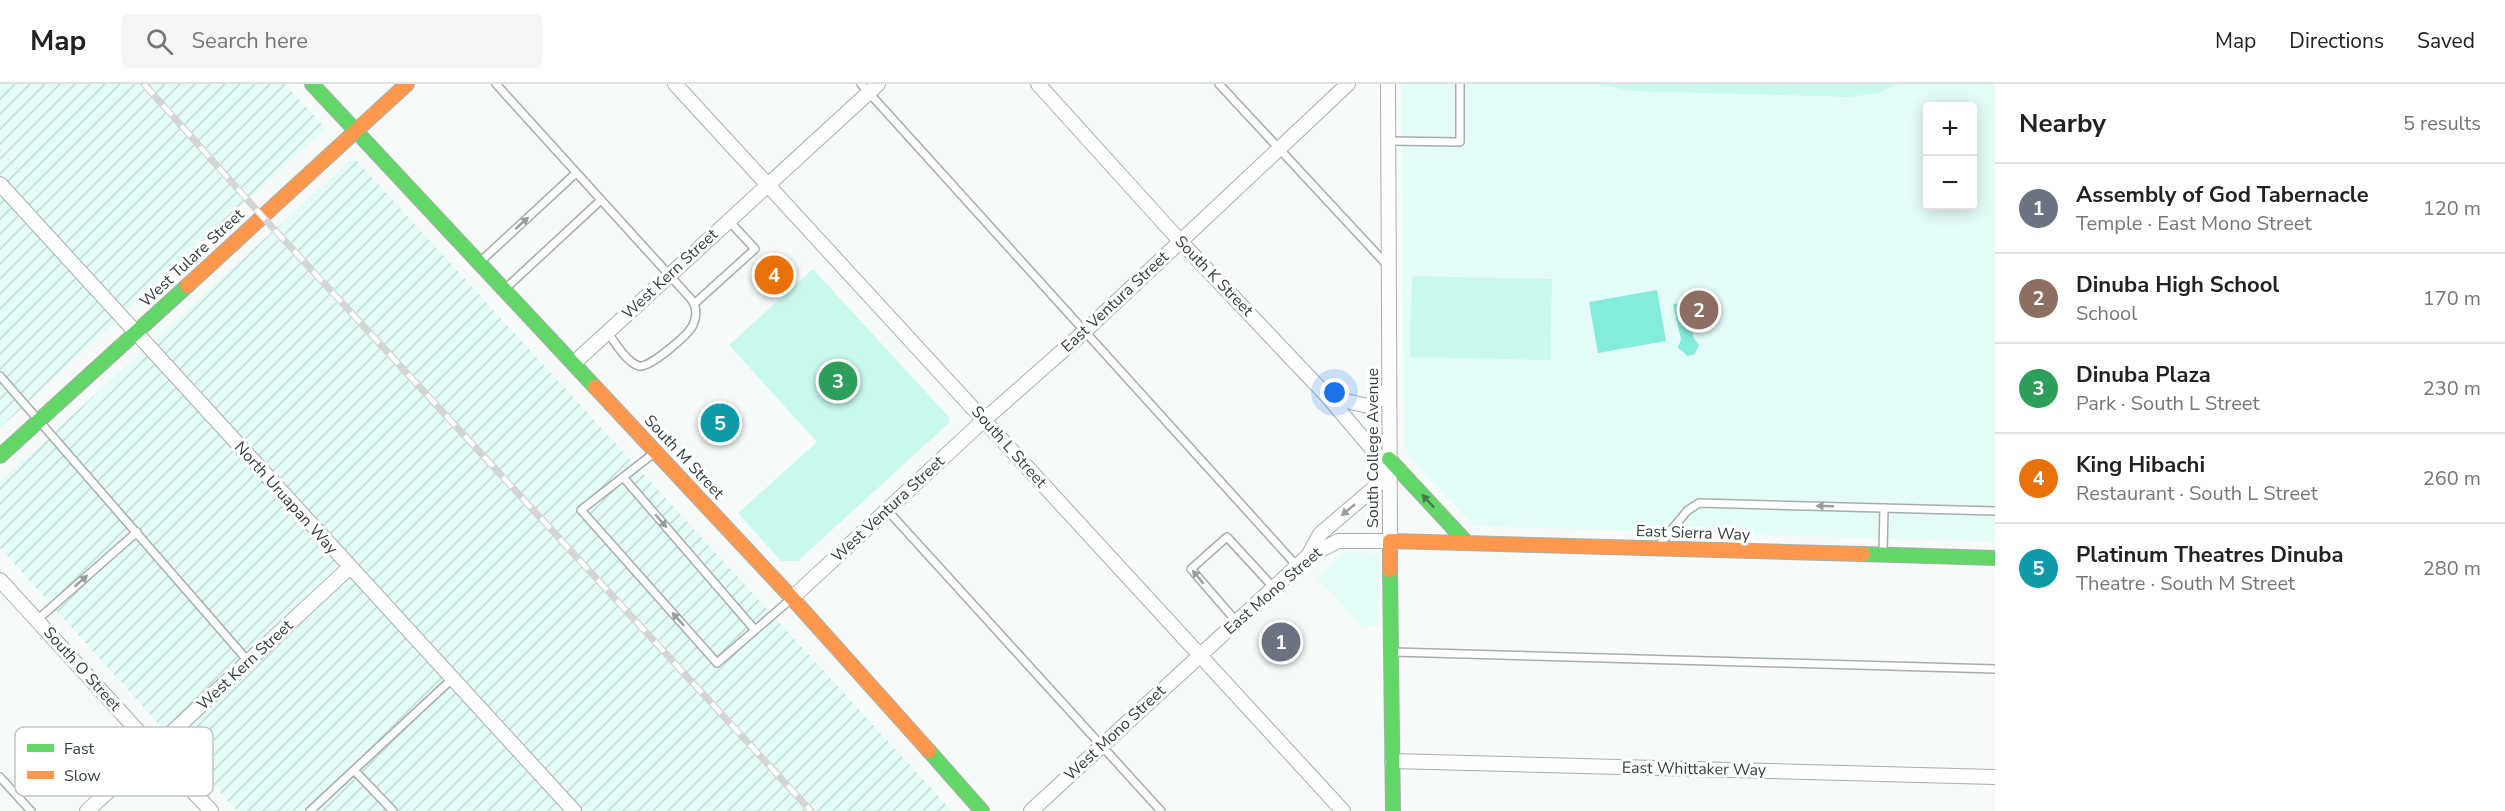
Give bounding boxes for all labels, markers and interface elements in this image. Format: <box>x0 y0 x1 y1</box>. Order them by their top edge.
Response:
search box <box>122 14 542 68</box>
text: Map <box>30 22 86 60</box>
icon: search <box>143 25 176 58</box>
text: Search here <box>191 26 308 56</box>
text: Map <box>2215 27 2256 55</box>
text: Directions <box>2289 27 2384 55</box>
text: Saved <box>2417 27 2475 55</box>
map controls <box>1923 102 1977 210</box>
button: + <box>1923 102 1977 156</box>
text: Nearby <box>2019 106 2106 141</box>
text: 5 results <box>2403 110 2481 137</box>
button: − <box>1923 156 1977 210</box>
text: Assembly of God Tabernacle <box>2076 180 2369 210</box>
text: 1 <box>2033 195 2045 222</box>
text: 120 m <box>2423 195 2481 222</box>
street label: West Tulare Street <box>135 204 249 312</box>
text: Temple · East Mono Street <box>2076 210 2311 237</box>
one-way arrow <box>514 217 529 230</box>
street label: West Kern Street <box>617 224 723 324</box>
street label: South K Street <box>1170 231 1258 321</box>
street label: East Ventura Street <box>1057 246 1174 358</box>
pin: 4 <box>754 252 794 297</box>
text: Dinuba High School <box>2076 270 2279 300</box>
text: 2 <box>2033 285 2045 312</box>
text: 170 m <box>2423 285 2481 312</box>
pin: 2 <box>1680 288 1718 332</box>
text: School <box>2076 300 2137 327</box>
pin: 3 <box>818 358 858 404</box>
text: Dinuba Plaza <box>2076 360 2211 390</box>
street label: South College Avenue <box>1362 368 1384 528</box>
text: 3 <box>2033 375 2045 402</box>
text: 230 m <box>2423 375 2481 402</box>
your location <box>1320 378 1349 407</box>
text: Park · South L Street <box>2076 390 2260 417</box>
pin: 5 <box>700 400 740 446</box>
street label: South L Street <box>966 401 1052 493</box>
street label: South M Street <box>639 410 729 504</box>
street label: North Uruapan Way <box>229 437 343 560</box>
text: King Hibachi <box>2076 450 2205 480</box>
street label: West Ventura Street <box>827 451 949 567</box>
text: 4 <box>2033 465 2045 492</box>
text: 260 m <box>2423 465 2481 492</box>
text: Restaurant · South L Street <box>2076 480 2318 507</box>
one-way arrow <box>1421 494 1435 509</box>
one-way arrow <box>1816 502 1835 511</box>
one-way arrow <box>1340 504 1356 517</box>
one-way arrow <box>654 513 667 528</box>
street label: East Sierra Way <box>1635 520 1751 546</box>
text: Platinum Theatres Dinuba <box>2076 540 2344 570</box>
street label: East Mono Street <box>1219 542 1327 640</box>
text: 5 <box>2033 555 2045 582</box>
text: 280 m <box>2423 555 2481 582</box>
one-way arrow <box>1192 569 1205 585</box>
text: Theatre · South M Street <box>2076 570 2295 597</box>
one-way arrow <box>73 575 88 588</box>
one-way arrow <box>672 612 685 627</box>
street label: West Kern Street <box>192 615 298 715</box>
pin: 1 <box>1262 620 1300 664</box>
street label: South O Street <box>38 622 126 716</box>
street label: West Mono Street <box>1060 680 1171 786</box>
legend <box>15 727 213 796</box>
text: Fast <box>64 738 95 760</box>
street label: East Whittaker Way <box>1622 757 1767 781</box>
text: Slow <box>64 765 101 787</box>

